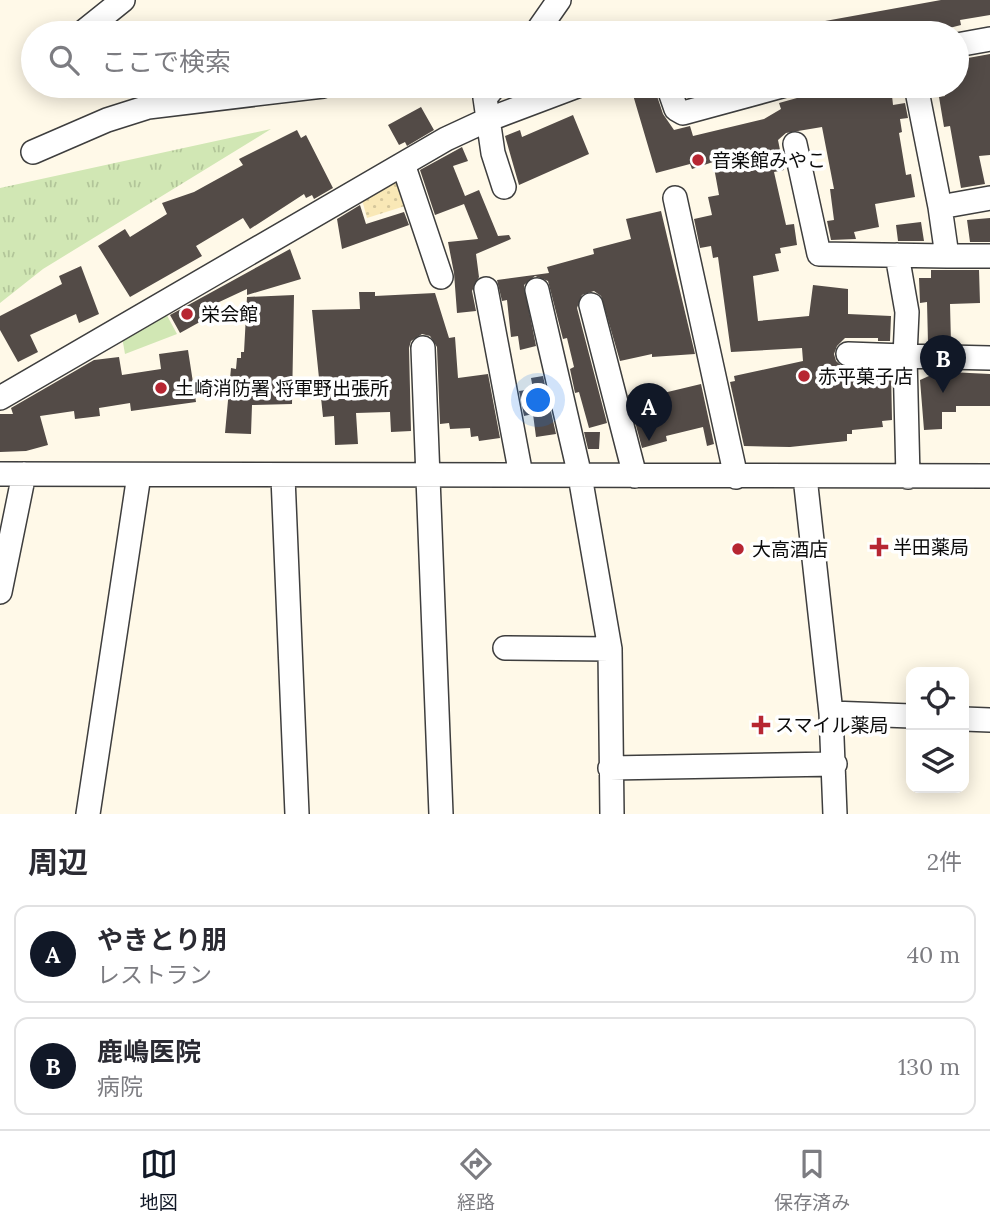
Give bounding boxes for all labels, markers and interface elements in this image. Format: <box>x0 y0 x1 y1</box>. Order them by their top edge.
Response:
search box <box>21 21 969 98</box>
icon: search <box>45 41 83 79</box>
text: ここで検索 <box>101 45 231 78</box>
place label: 音楽館みやこ <box>712 148 826 172</box>
marker: 音楽館みやこ <box>690 152 706 168</box>
place label: 栄会館 <box>201 302 258 326</box>
marker: 栄会館 <box>179 306 195 322</box>
pin: B <box>920 335 966 393</box>
place label: 赤平菓子店 <box>818 364 913 388</box>
marker: 赤平菓子店 <box>796 368 812 384</box>
place label: 土崎消防署 将軍野出張所 <box>175 376 389 400</box>
marker: 土崎消防署 将軍野出張所 <box>153 380 169 396</box>
your location <box>521 383 555 417</box>
pin: A <box>626 383 672 441</box>
place label: 半田薬局 <box>893 535 969 559</box>
place label: 大高酒店 <box>752 537 828 561</box>
marker: 半田薬局 <box>871 539 887 555</box>
marker: 大高酒店 <box>730 541 746 557</box>
map controls <box>906 667 969 793</box>
button: locate <box>906 667 969 730</box>
place label: スマイル薬局 <box>775 713 888 737</box>
marker: スマイル薬局 <box>753 717 769 733</box>
button: layers <box>906 730 969 793</box>
text: 周辺 <box>28 843 88 881</box>
text: 2件 <box>927 847 962 876</box>
text: やきとり朋 <box>97 923 227 956</box>
text: A <box>45 940 61 969</box>
text: 40 m <box>907 940 960 969</box>
text: レストラン <box>97 960 212 989</box>
text: 鹿嶋医院 <box>97 1035 201 1068</box>
text: B <box>45 1052 61 1081</box>
text: 130 m <box>898 1052 960 1081</box>
text: 病院 <box>97 1072 143 1101</box>
tab: 地図 <box>140 1145 178 1214</box>
tab: 経路 <box>457 1145 495 1214</box>
tab: 保存済み <box>774 1145 850 1214</box>

